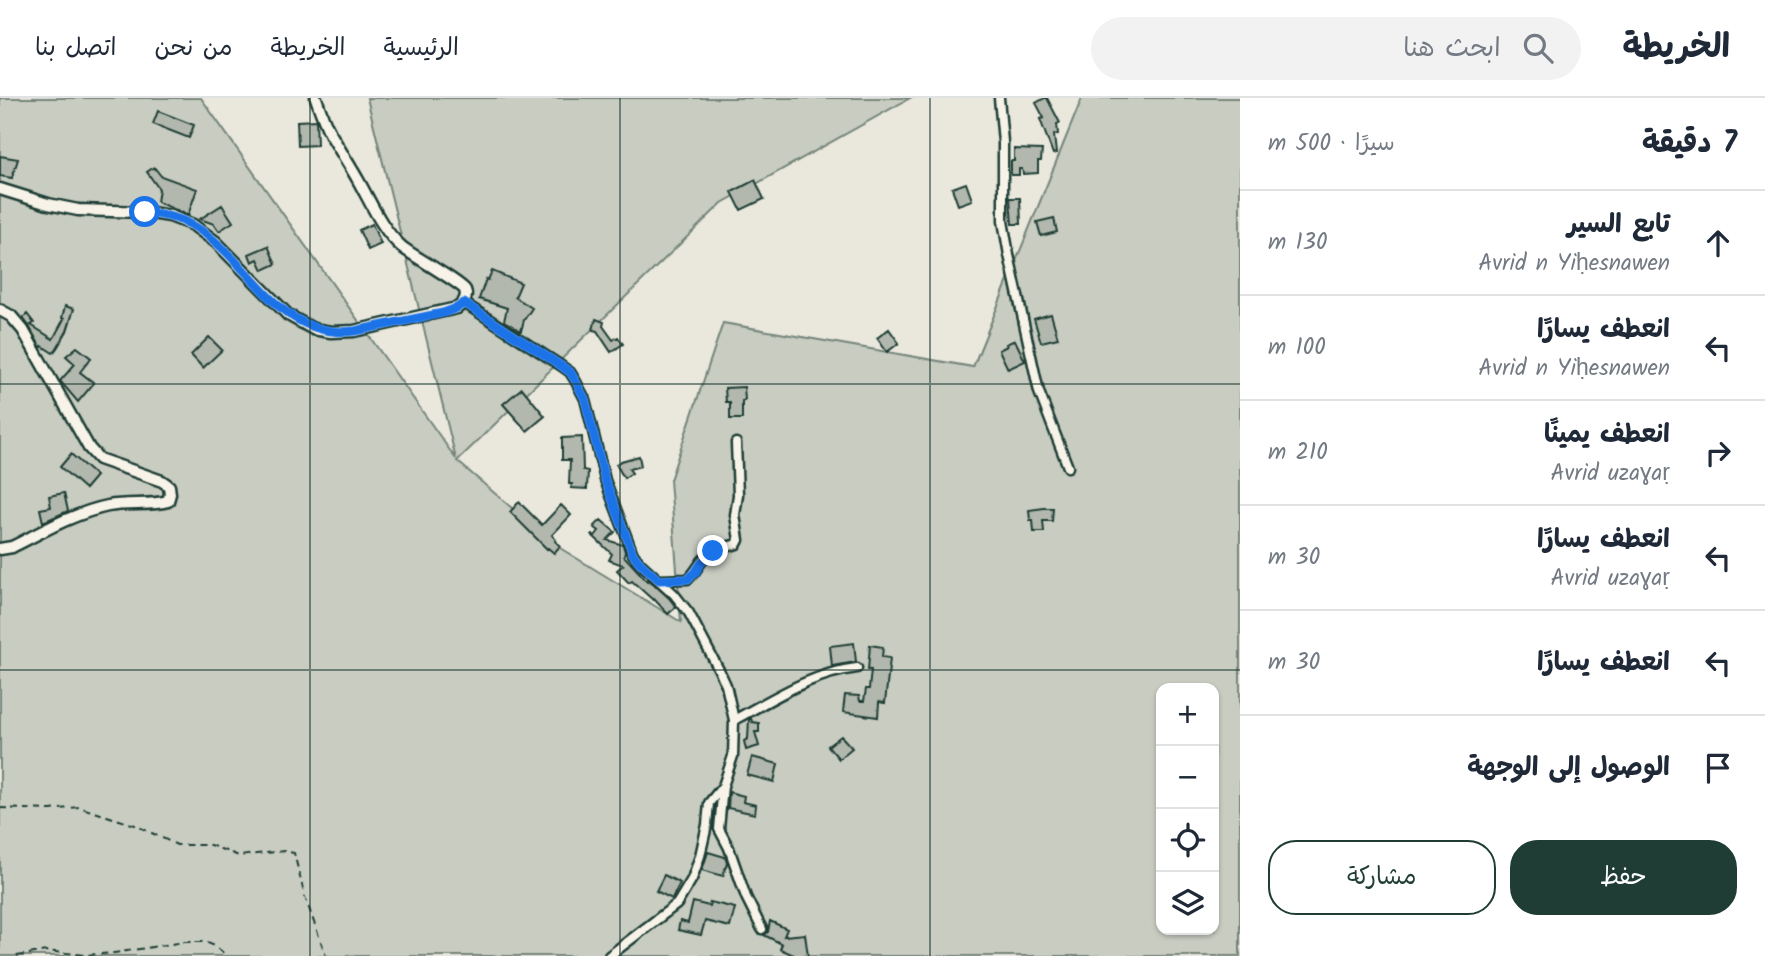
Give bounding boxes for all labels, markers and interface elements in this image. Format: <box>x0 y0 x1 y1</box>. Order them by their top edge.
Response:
search box <box>1091 17 1581 80</box>
text: الخريطة <box>1623 22 1730 75</box>
text: ابحث هنا <box>1403 28 1501 70</box>
text: اتصل بنا <box>35 29 116 68</box>
text: من نحن <box>154 29 233 68</box>
text: الخريطة <box>271 29 345 68</box>
text: الرئيسية <box>383 29 459 68</box>
icon: search <box>1519 29 1557 67</box>
text: 7 دقيقة <box>1642 120 1737 168</box>
text: سيرًا · 500 m <box>1268 126 1395 162</box>
route start <box>129 196 160 227</box>
text: تابع السير <box>1567 204 1670 246</box>
icon: ahead <box>1699 224 1737 262</box>
text: 130 m <box>1268 225 1327 261</box>
text: Avrid n Yiḥesnawen <box>1478 246 1670 282</box>
text: انعطف يسارًا <box>1537 309 1670 351</box>
icon: left <box>1699 329 1737 367</box>
text: 100 m <box>1268 330 1326 366</box>
text: Avrid n Yiḥesnawen <box>1478 351 1670 387</box>
text: انعطف يمينًا <box>1544 414 1670 456</box>
icon: right <box>1699 434 1737 472</box>
text: 210 m <box>1268 435 1328 471</box>
text: Avrid uzaɣaṛ <box>1551 456 1670 492</box>
text: انعطف يسارًا <box>1537 519 1670 561</box>
route end <box>697 535 728 566</box>
icon: left <box>1699 539 1737 577</box>
text: 30 m <box>1268 540 1320 576</box>
text: Avrid uzaɣaṛ <box>1551 561 1670 597</box>
text: انعطف يسارًا <box>1537 642 1670 684</box>
icon: left <box>1699 644 1737 682</box>
text: 30 m <box>1268 645 1320 681</box>
map controls <box>1156 683 1219 935</box>
button: + <box>1156 683 1219 746</box>
button: − <box>1156 746 1219 809</box>
text: الوصول إلى الوجهة <box>1467 747 1670 789</box>
icon: arrive <box>1699 749 1737 787</box>
button: locate <box>1156 809 1219 872</box>
button: مشاركة <box>1268 840 1496 915</box>
button: حفظ <box>1510 840 1737 915</box>
button: layers <box>1156 872 1219 935</box>

